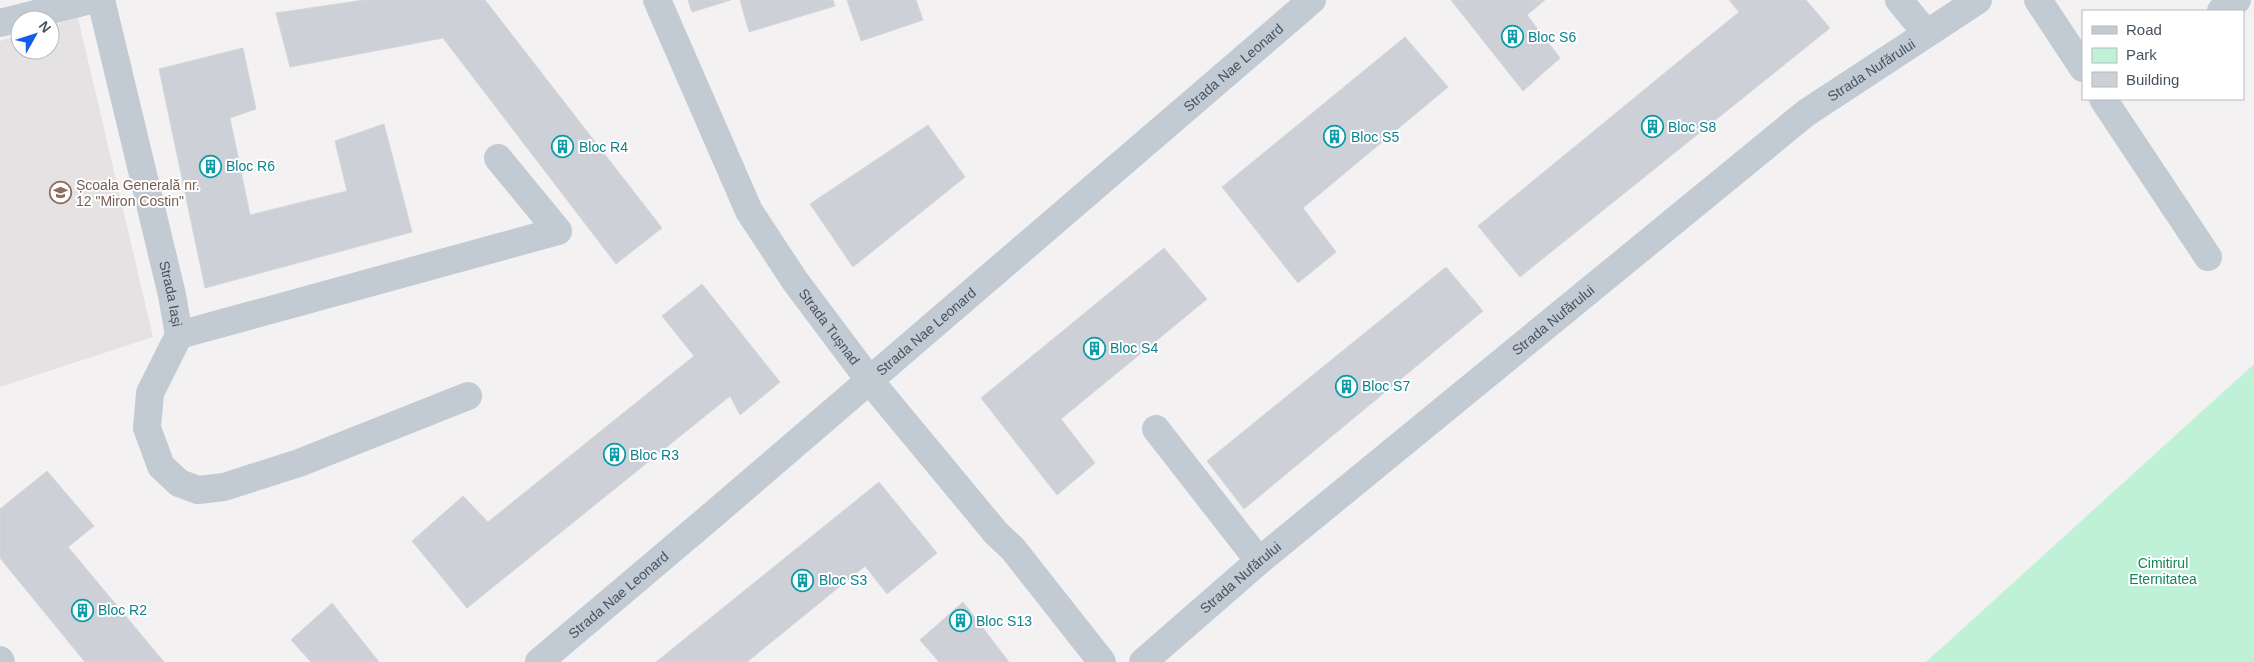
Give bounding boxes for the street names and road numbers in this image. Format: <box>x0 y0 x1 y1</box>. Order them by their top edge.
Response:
street label: Strada Nae Leonard <box>1180 20 1286 115</box>
street label: Strada Nufărului <box>1825 36 1918 105</box>
street label: Strada Iași <box>156 259 185 328</box>
street label: Strada Nufărului <box>1509 282 1597 358</box>
street label: Strada Nae Leonard <box>873 284 979 379</box>
street label: Strada Tușnad <box>795 285 863 368</box>
street label: Strada Nufărului <box>1197 538 1284 617</box>
street label: Strada Nae Leonard <box>565 548 672 642</box>

